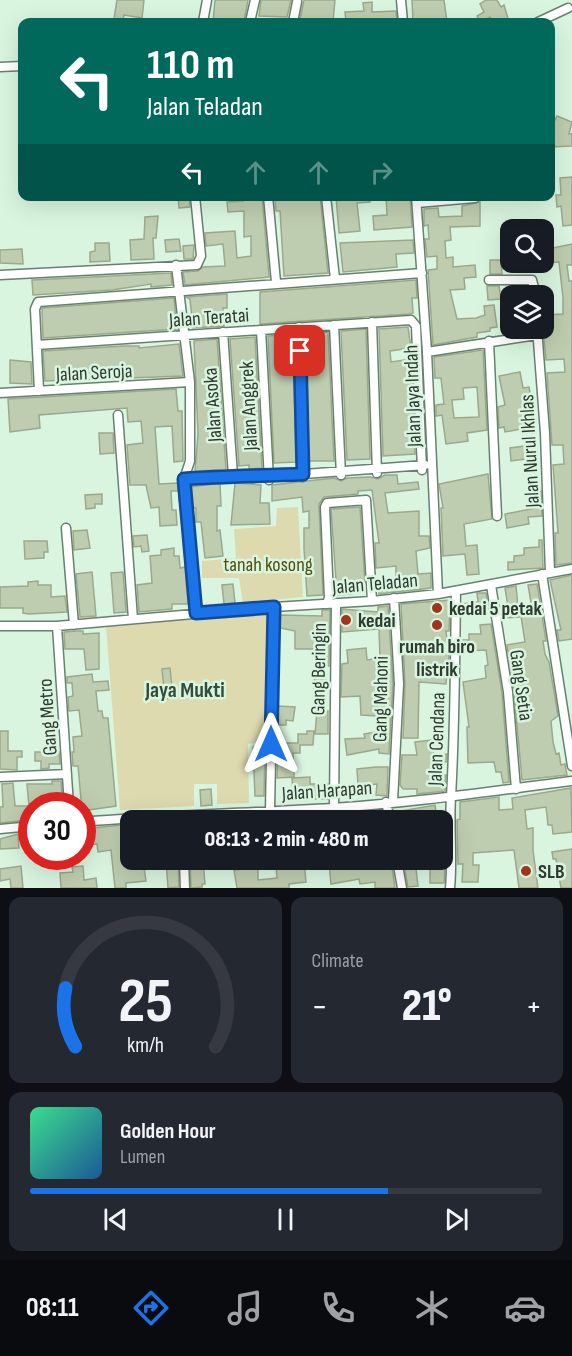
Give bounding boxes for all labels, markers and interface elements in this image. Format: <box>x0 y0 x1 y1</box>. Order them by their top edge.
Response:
text: 110 m <box>147 40 234 91</box>
icon: left <box>48 42 126 120</box>
text: Jalan Teladan <box>147 91 263 123</box>
icon: left <box>176 156 209 189</box>
icon: ahead <box>239 156 272 189</box>
icon: ahead <box>302 156 335 189</box>
icon: right <box>365 156 398 189</box>
map controls <box>500 219 554 339</box>
button: search <box>500 219 554 273</box>
button: layers <box>500 285 554 339</box>
street label: Jalan Teratai <box>167 303 250 333</box>
pin <box>274 325 325 376</box>
icon: arrive <box>283 334 316 367</box>
street label: Jalan Jaya Indah <box>399 345 427 448</box>
street label: Jalan Seroja <box>54 359 133 387</box>
street label: Jalan Anggrek <box>235 360 263 452</box>
street label: Jalan Asoka <box>198 367 228 444</box>
street label: Jalan Nurul Ikhlas <box>515 394 545 509</box>
park label: tanah kosong <box>223 553 313 577</box>
street label: Jalan Teladan <box>330 568 419 600</box>
place label: kedai 5 petak <box>449 597 543 621</box>
marker: kedai 5 petak <box>430 601 444 615</box>
place label: kedai <box>358 609 396 633</box>
marker: kedai <box>339 613 353 627</box>
marker: rumah biro listrik <box>430 618 444 632</box>
street label: Gang Beringin <box>306 623 332 715</box>
place label: rumah biro listrik <box>399 635 475 682</box>
street label: Gang Setia <box>504 648 538 722</box>
street label: Gang Mahoni <box>368 656 394 742</box>
district label: Jaya Mukti <box>144 677 225 704</box>
street label: Gang Metro <box>33 678 63 756</box>
street label: Jalan Cendana <box>423 692 451 787</box>
position arrow <box>239 712 303 776</box>
street label: Jalan Harapan <box>280 776 373 806</box>
speed limit sign: 30 <box>18 792 96 870</box>
text: 08:13 · 2 min · 480 m <box>205 826 368 853</box>
place label: SLB <box>538 860 564 884</box>
marker: SLB <box>519 864 533 878</box>
text: Climate <box>312 949 364 973</box>
text: 25 <box>118 965 173 1040</box>
text: 21° <box>402 979 452 1034</box>
text: − <box>312 987 328 1027</box>
text: + <box>526 987 542 1027</box>
text: km/h <box>127 1033 164 1058</box>
text: Golden Hour <box>120 1118 216 1145</box>
text: Lumen <box>120 1145 165 1169</box>
icon: previous <box>99 1203 132 1236</box>
icon: pause <box>269 1203 302 1236</box>
icon: next <box>440 1203 473 1236</box>
icon: directions <box>130 1287 172 1329</box>
icon: music <box>224 1287 266 1329</box>
icon: phone <box>317 1287 359 1329</box>
icon: climate <box>411 1287 453 1329</box>
icon: car <box>504 1287 546 1329</box>
text: 08:11 <box>26 1292 79 1324</box>

